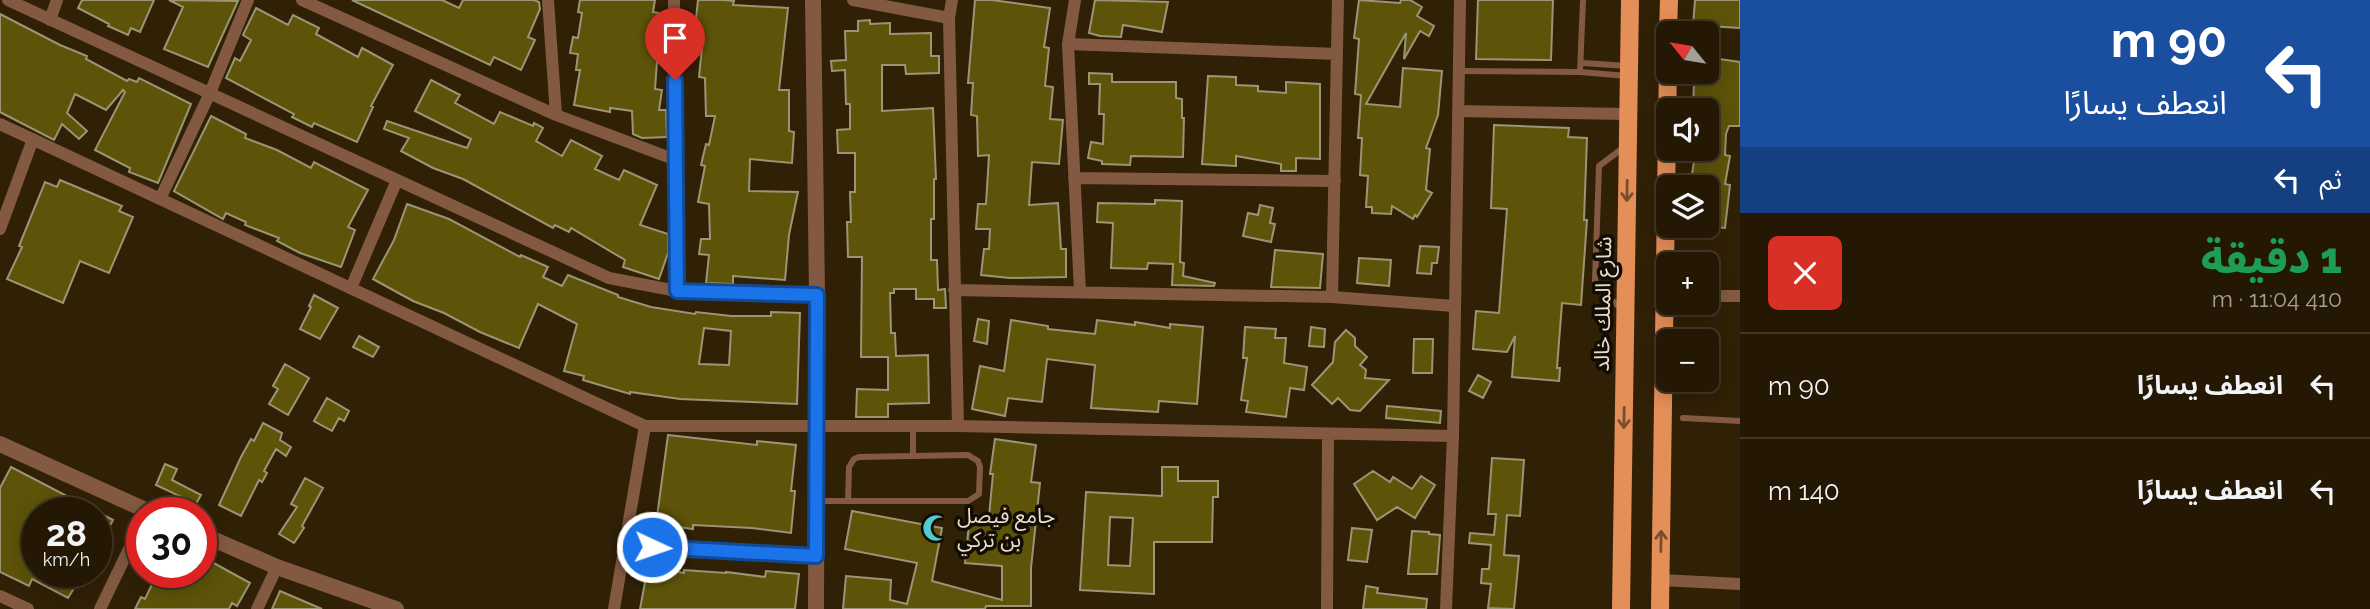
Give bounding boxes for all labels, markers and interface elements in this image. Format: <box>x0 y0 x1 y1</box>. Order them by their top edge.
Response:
pin <box>645 8 705 80</box>
text: 90 m <box>2111 11 2227 68</box>
icon: arrive <box>656 19 694 57</box>
north arrow <box>1656 21 1718 84</box>
map controls <box>1656 21 1719 392</box>
icon: left <box>2251 28 2342 119</box>
text: انعطف يسارًا <box>2063 84 2227 121</box>
button: sound <box>1656 98 1719 161</box>
icon: left <box>2268 161 2306 199</box>
text: ثم <box>2320 165 2342 195</box>
button: layers <box>1656 175 1719 238</box>
one-way arrow <box>1621 179 1634 202</box>
text: 1 دقيقة <box>2201 234 2342 283</box>
street label: شارع الملك خالد <box>1589 236 1619 372</box>
button: close <box>1768 236 1842 310</box>
button: + <box>1656 252 1719 315</box>
text: 410 m · 11:04 <box>2212 285 2342 312</box>
button: − <box>1656 329 1719 392</box>
icon: left <box>2304 367 2342 405</box>
text: انعطف يسارًا <box>2137 370 2283 400</box>
text: 90 m <box>1768 371 1830 401</box>
one-way arrow <box>1617 406 1631 429</box>
icon: left <box>2304 472 2342 510</box>
text: انعطف يسارًا <box>2137 475 2283 505</box>
text: 140 m <box>1768 476 1840 506</box>
speed limit sign: 30 <box>126 497 217 588</box>
place label: جامع فيصل بن تركي <box>957 503 1056 556</box>
position arrow <box>615 510 689 584</box>
text: 28 <box>46 513 87 554</box>
mosque icon: جامع فيصل بن تركي <box>921 513 951 543</box>
one-way arrow <box>1654 530 1668 553</box>
text: km/h <box>43 549 90 570</box>

